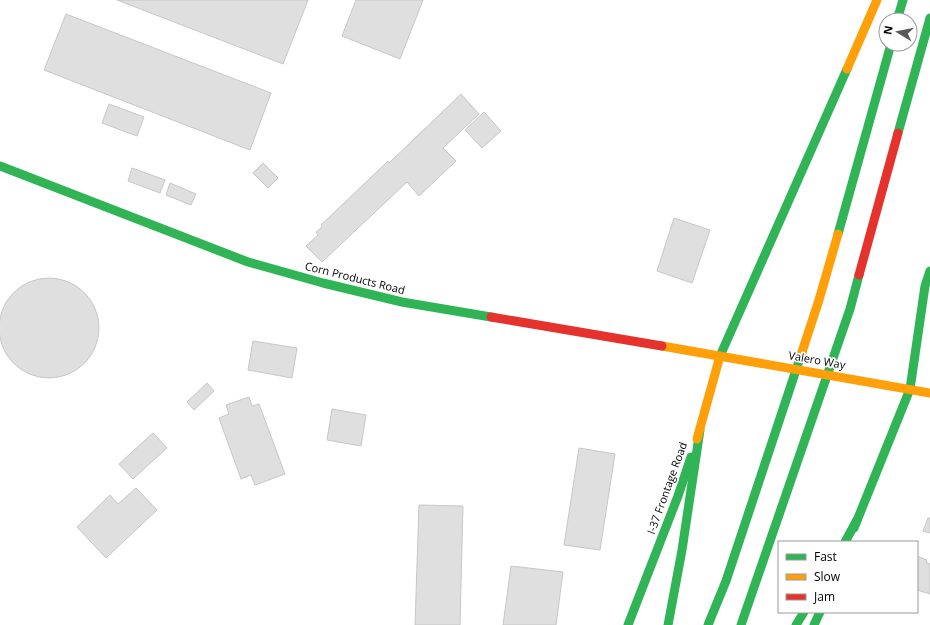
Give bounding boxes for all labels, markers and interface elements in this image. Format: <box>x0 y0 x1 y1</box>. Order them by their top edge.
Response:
north arrow <box>878 12 918 52</box>
text: N <box>879 24 896 36</box>
street label: Corn Products Road <box>304 258 407 297</box>
street label: Valero Way <box>788 347 847 372</box>
street label: I-37 Frontage Road <box>643 440 690 536</box>
legend <box>778 541 918 613</box>
text: Fast <box>814 548 837 565</box>
text: Slow <box>814 568 841 585</box>
text: Jam <box>813 588 835 605</box>

